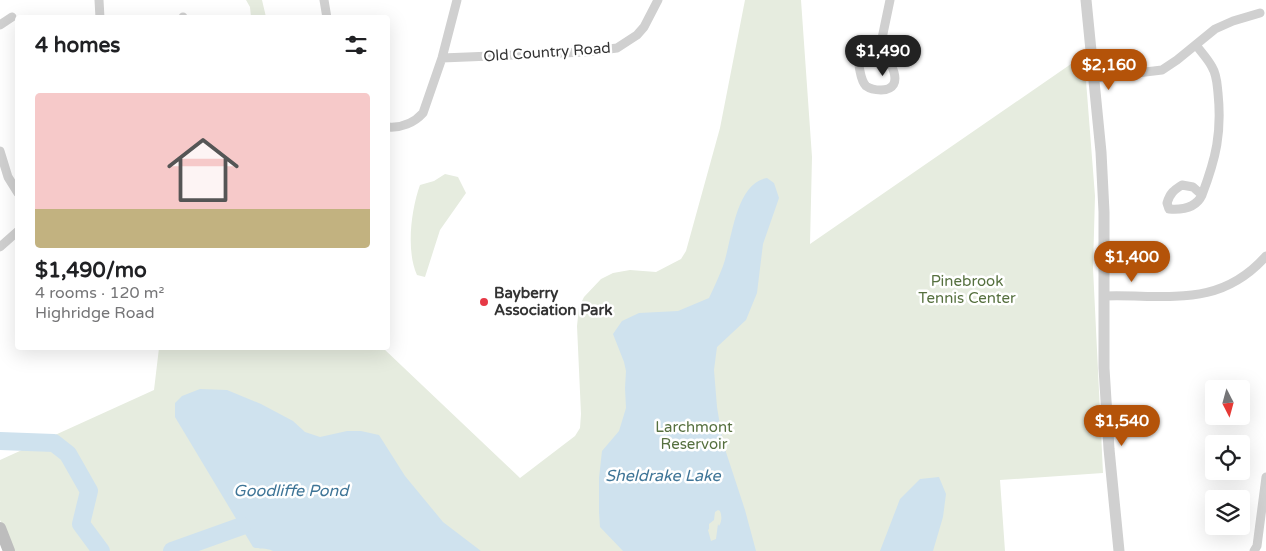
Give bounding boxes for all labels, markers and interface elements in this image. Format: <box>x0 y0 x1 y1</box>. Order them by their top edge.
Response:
icon: filters <box>342 31 370 59</box>
text: 4 homes <box>35 33 120 58</box>
pin: $1,490 <box>842 34 924 77</box>
street label: Old Country Road <box>483 39 611 65</box>
text: $1,490 <box>856 41 910 61</box>
pin: $2,160 <box>1068 48 1150 91</box>
text: $2,160 <box>1082 55 1136 75</box>
icon: home <box>158 125 248 215</box>
pin: $1,400 <box>1091 240 1173 283</box>
text: $1,400 <box>1105 247 1159 267</box>
text: $1,490/mo <box>35 258 147 283</box>
park label: Pinebrook Tennis Center <box>918 272 1016 307</box>
text: 4 rooms · 120 m² <box>35 283 164 303</box>
place label: Bayberry Association Park <box>494 284 612 319</box>
marker: Bayberry Association Park <box>478 296 490 308</box>
text: Highridge Road <box>35 303 154 323</box>
north arrow <box>1205 380 1250 425</box>
map controls <box>1205 380 1250 535</box>
pin: $1,540 <box>1081 404 1163 447</box>
text: $1,540 <box>1095 411 1149 431</box>
park label: Larchmont Reservoir <box>655 418 733 453</box>
button: locate <box>1205 435 1250 480</box>
water label: Sheldrake Lake <box>605 466 722 486</box>
water label: Goodliffe Pond <box>234 481 350 501</box>
button: layers <box>1205 490 1250 535</box>

